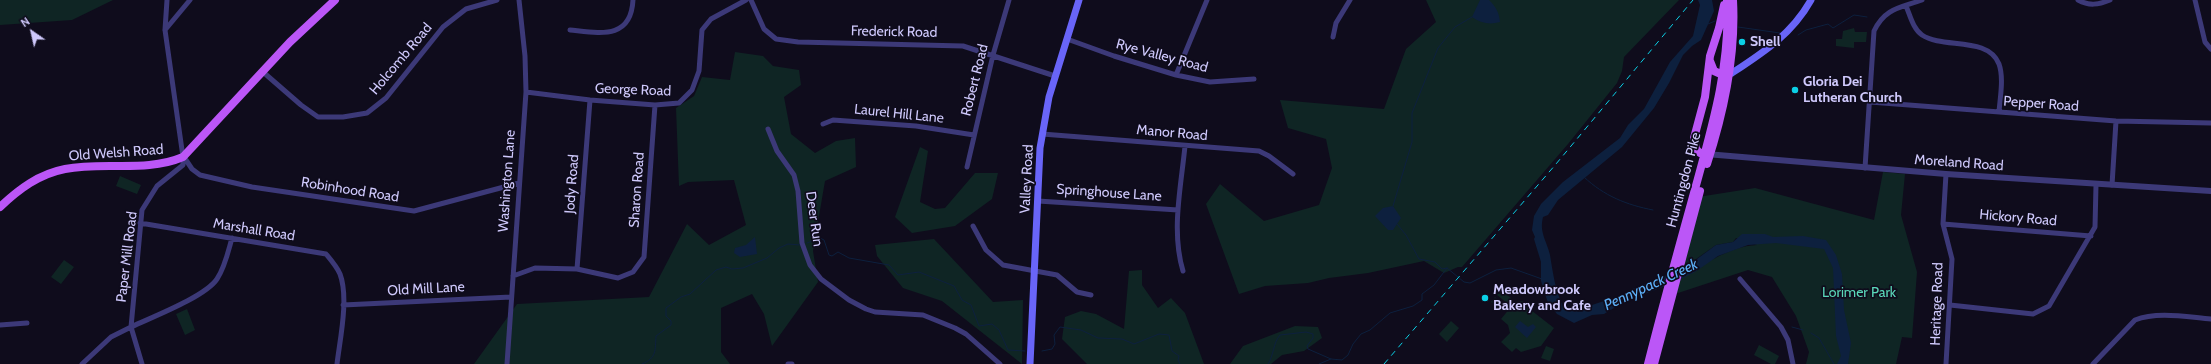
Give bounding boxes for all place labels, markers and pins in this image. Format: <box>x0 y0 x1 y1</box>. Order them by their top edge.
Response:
place label: Shell <box>1750 34 1780 50</box>
marker: Shell <box>1737 37 1747 47</box>
place label: Gloria Dei Lutheran Church <box>1803 74 1902 106</box>
marker: Gloria Dei Lutheran Church <box>1790 85 1800 95</box>
place label: Meadowbrook Bakery and Cafe <box>1493 282 1591 314</box>
marker: Meadowbrook Bakery and Cafe <box>1480 293 1490 303</box>

